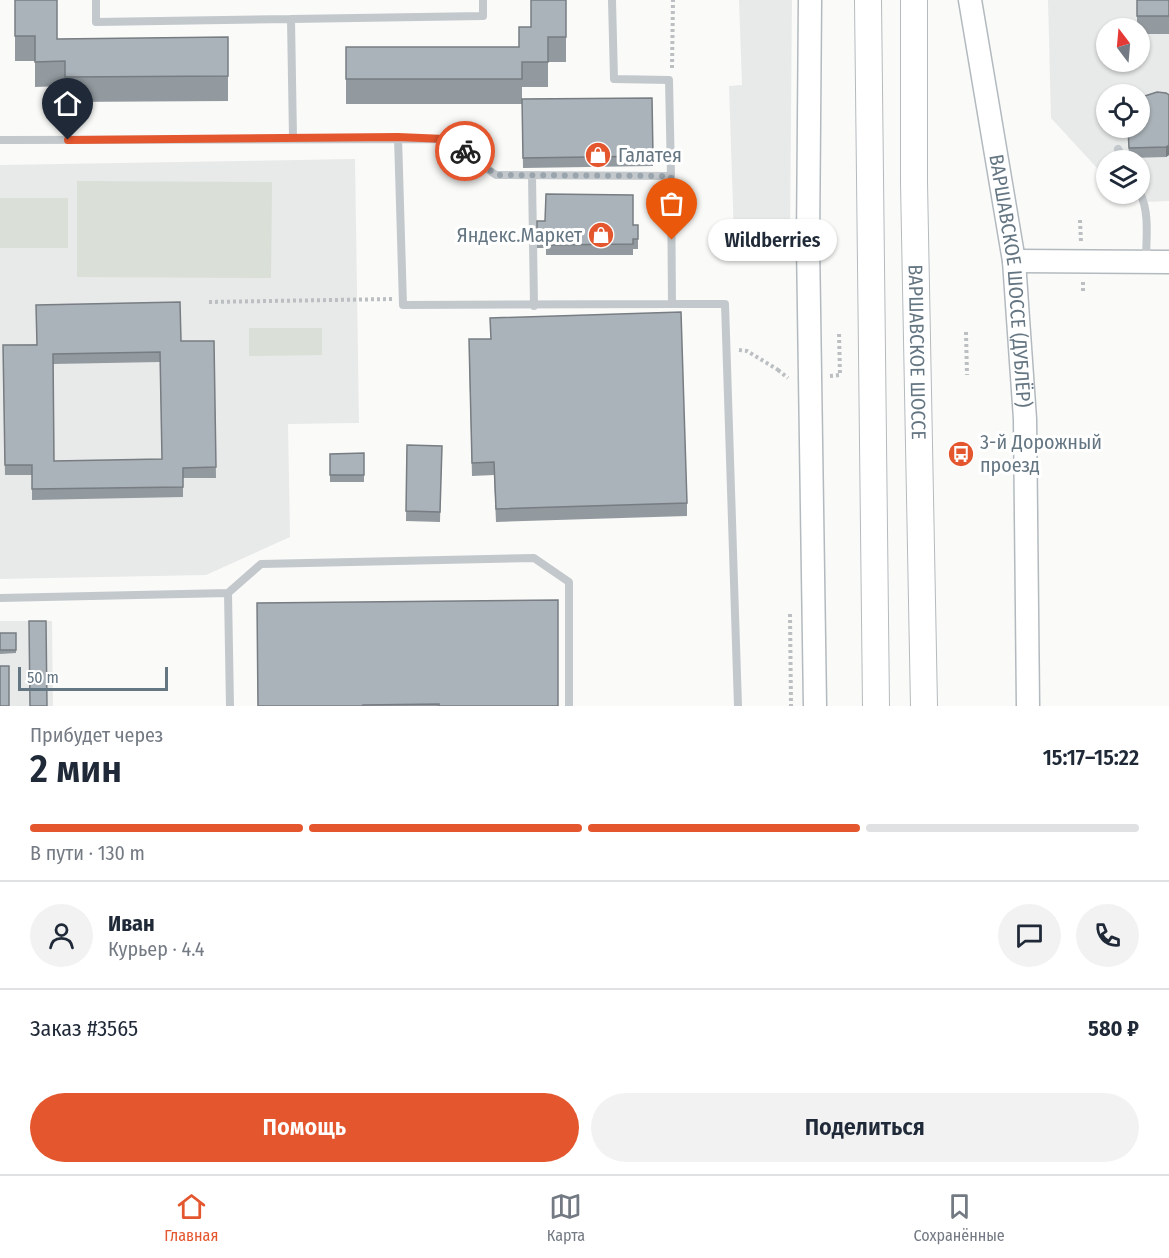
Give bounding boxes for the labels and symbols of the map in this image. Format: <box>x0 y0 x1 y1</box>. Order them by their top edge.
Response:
north arrow <box>1096 18 1150 72</box>
pin <box>42 78 93 140</box>
courier <box>435 121 495 181</box>
shop icon: Галатея <box>583 140 613 170</box>
place label: Галатея <box>618 143 682 167</box>
street label: ВАРШАВСКОЕ ШОССЕ (ДУБЛЁР) <box>984 152 1036 408</box>
pin <box>646 178 697 240</box>
callout: Wildberries <box>708 219 837 261</box>
shop icon: Яндекс.Маркет <box>586 220 616 250</box>
place label: Яндекс.Маркет <box>457 223 583 247</box>
street label: ВАРШАВСКОЕ ШОССЕ <box>904 264 931 440</box>
place label: 3-й Дорожный проезд <box>980 430 1102 477</box>
bus stop icon: 3-й Дорожный проезд <box>946 439 976 469</box>
scale bar <box>18 664 168 692</box>

